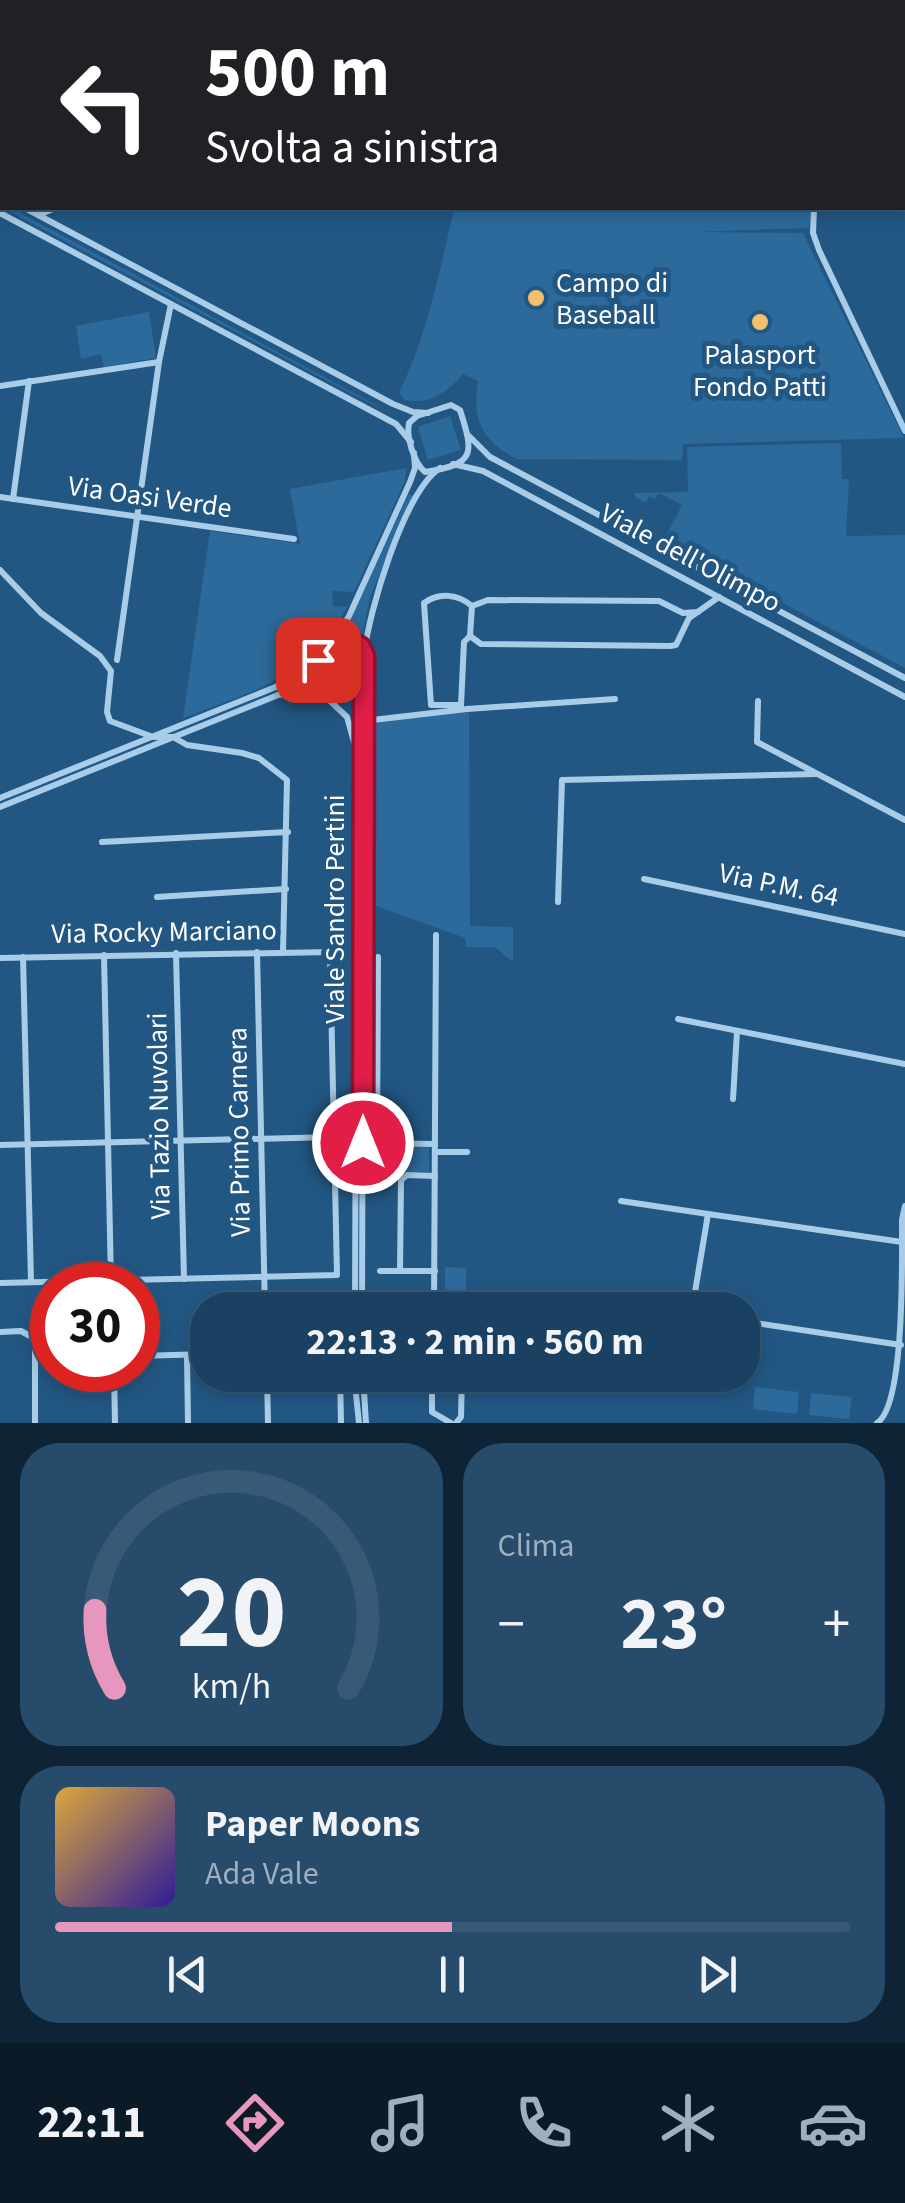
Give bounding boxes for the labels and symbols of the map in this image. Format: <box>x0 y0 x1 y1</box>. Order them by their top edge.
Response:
place label: Campo di Baseball <box>556 263 668 335</box>
marker: Campo di Baseball <box>525 287 547 309</box>
marker: Palasport Fondo Patti <box>749 311 771 333</box>
place label: Palasport Fondo Patti <box>693 335 827 407</box>
street label: Via Oasi Verde <box>66 466 234 528</box>
street label: Viale dell'Olimpo <box>593 493 788 622</box>
pin <box>276 618 361 703</box>
street label: Viale Sandro Pertini <box>315 794 355 1024</box>
street label: Via P.M. 64 <box>715 853 842 917</box>
street label: Via Rocky Marciano <box>51 910 277 954</box>
street label: Via Tazio Nuvolari <box>137 1012 181 1220</box>
street label: Via Primo Carnera <box>217 1027 261 1237</box>
position arrow <box>311 1091 415 1195</box>
speed limit sign: 30 <box>30 1262 160 1392</box>

